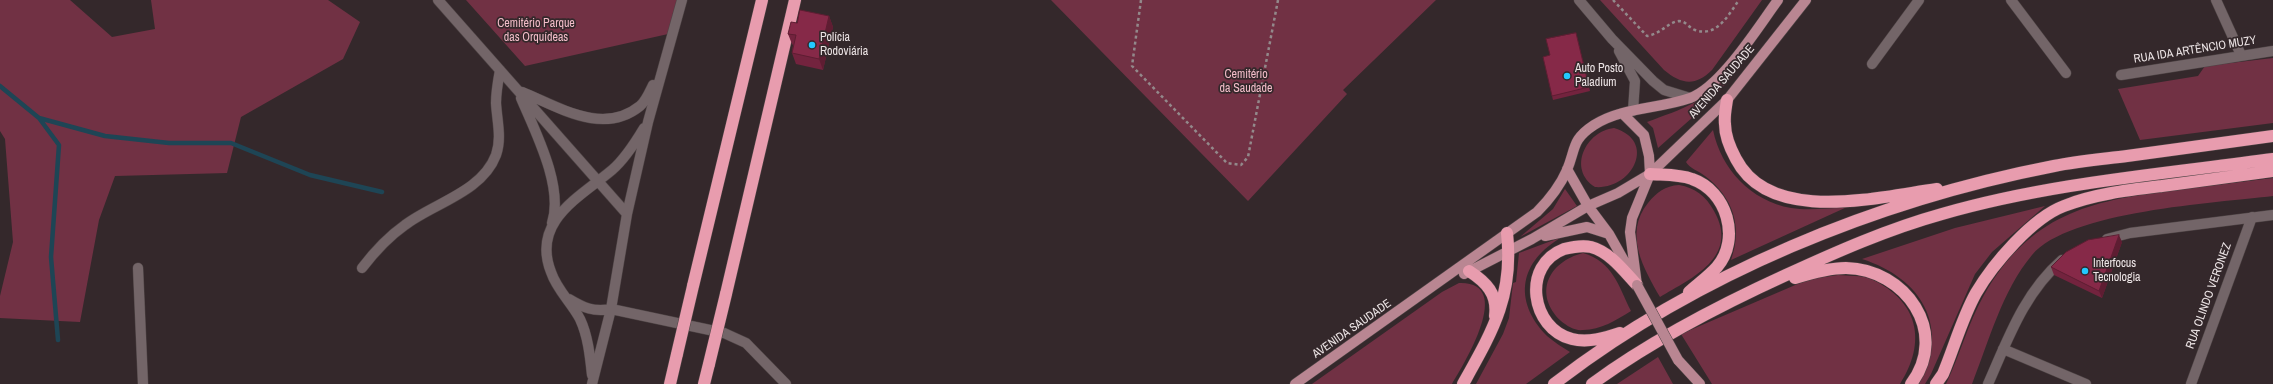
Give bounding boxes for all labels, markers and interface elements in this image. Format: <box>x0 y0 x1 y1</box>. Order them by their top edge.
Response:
park label: Cemitério Parque das Orquídeas <box>497 17 575 45</box>
place label: Polícia Rodoviária <box>820 31 868 59</box>
street label: RUA IDA ARTÊNCIO MUZY <box>2133 33 2257 67</box>
marker: Polícia Rodoviária <box>807 40 817 50</box>
street label: AVENIDA SAUDADE <box>1686 42 1758 122</box>
place label: Auto Posto Paladium <box>1575 62 1623 90</box>
park label: Cemitério da Saudade <box>1219 68 1273 96</box>
marker: Auto Posto Paladium <box>1562 71 1572 81</box>
street label: RUA OLINDO VERONEZ <box>2183 241 2235 351</box>
place label: Interfocus Tecnologia <box>2093 257 2141 285</box>
marker: Interfocus Tecnologia <box>2080 266 2090 276</box>
street label: AVENIDA SAUDADE <box>1310 296 1394 362</box>

